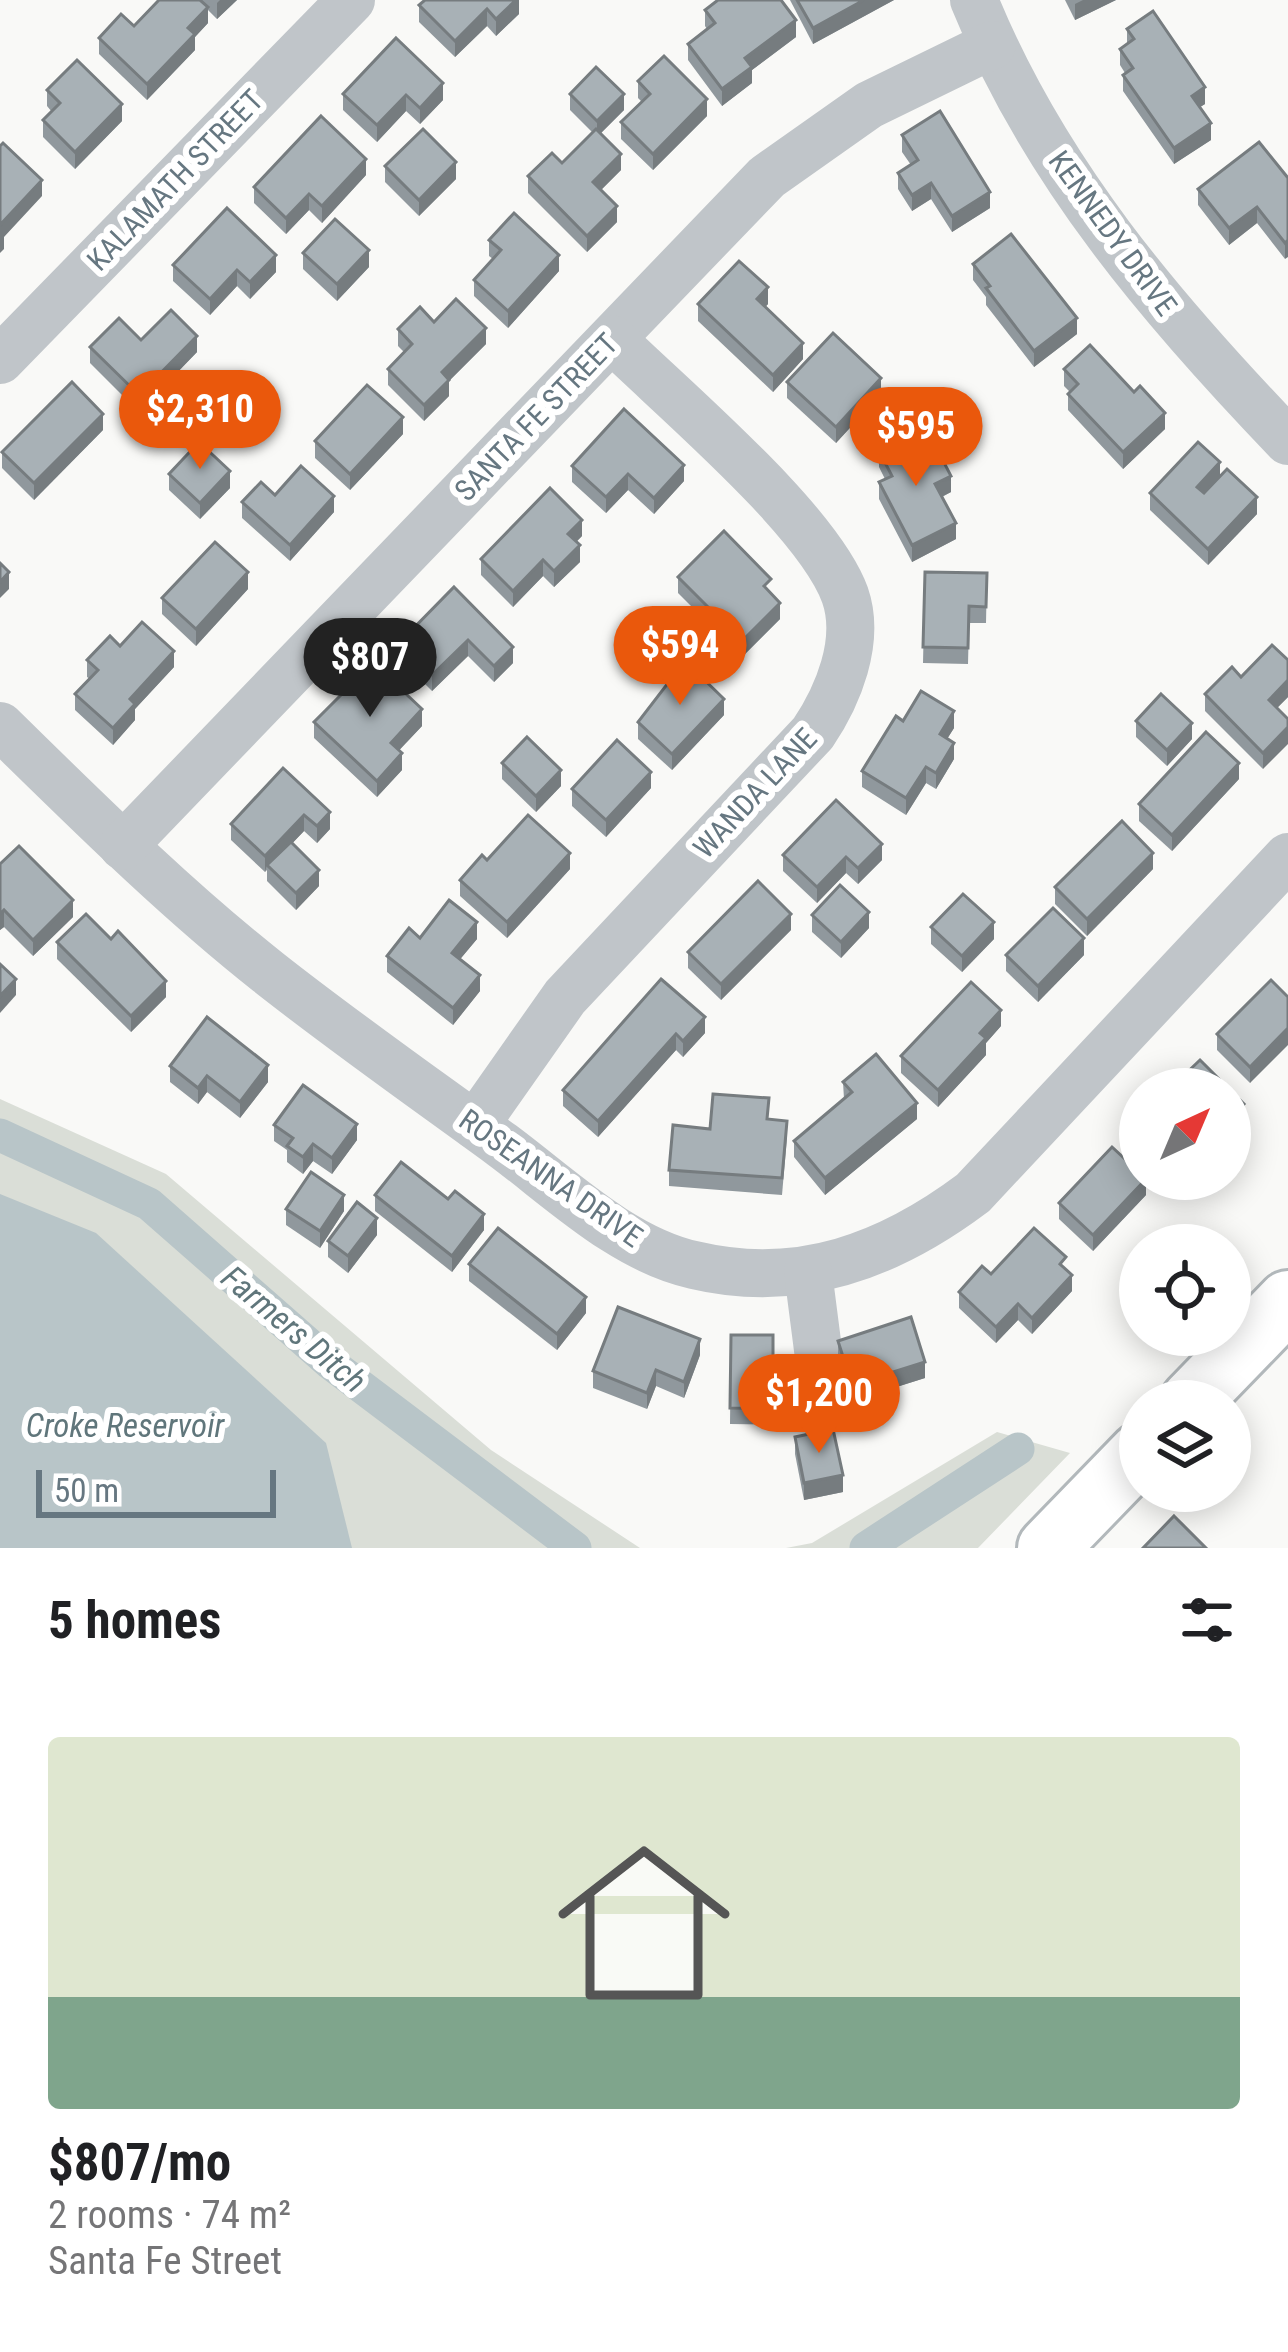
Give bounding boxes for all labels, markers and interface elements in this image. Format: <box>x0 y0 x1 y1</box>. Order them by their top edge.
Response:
street label: KALAMATH STREET <box>80 82 270 278</box>
street label: KENNEDY DRIVE <box>1042 144 1184 322</box>
street label: SANTA FE STREET <box>447 326 625 508</box>
pin: $2,310 <box>102 370 298 472</box>
text: $2,310 <box>146 386 254 432</box>
pin: $595 <box>845 387 987 489</box>
text: $595 <box>877 403 955 449</box>
pin: $594 <box>609 606 751 708</box>
pin: $807 <box>299 618 441 720</box>
text: $594 <box>641 622 719 668</box>
text: $807 <box>331 634 409 680</box>
street label: WANDA LANE <box>686 721 824 865</box>
north arrow <box>1119 1068 1251 1200</box>
map controls <box>1119 1068 1251 1512</box>
street label: ROSEANNA DRIVE <box>453 1102 649 1254</box>
button: locate <box>1119 1224 1251 1356</box>
water label: Farmers Ditch <box>214 1257 374 1401</box>
pin: $1,200 <box>721 1354 917 1456</box>
text: $1,200 <box>765 1370 873 1416</box>
button: layers <box>1119 1380 1251 1512</box>
water label: Croke Reservoir <box>26 1406 225 1445</box>
scale bar <box>36 1464 276 1517</box>
text: 50 m <box>54 1471 119 1510</box>
icon: filters <box>1174 1587 1240 1653</box>
text: 5 homes <box>48 1591 221 1650</box>
icon: home <box>536 1815 752 2031</box>
text: $807/mo <box>48 2133 231 2192</box>
text: 2 rooms · 74 m² <box>48 2192 291 2238</box>
text: Santa Fe Street <box>48 2238 282 2284</box>

